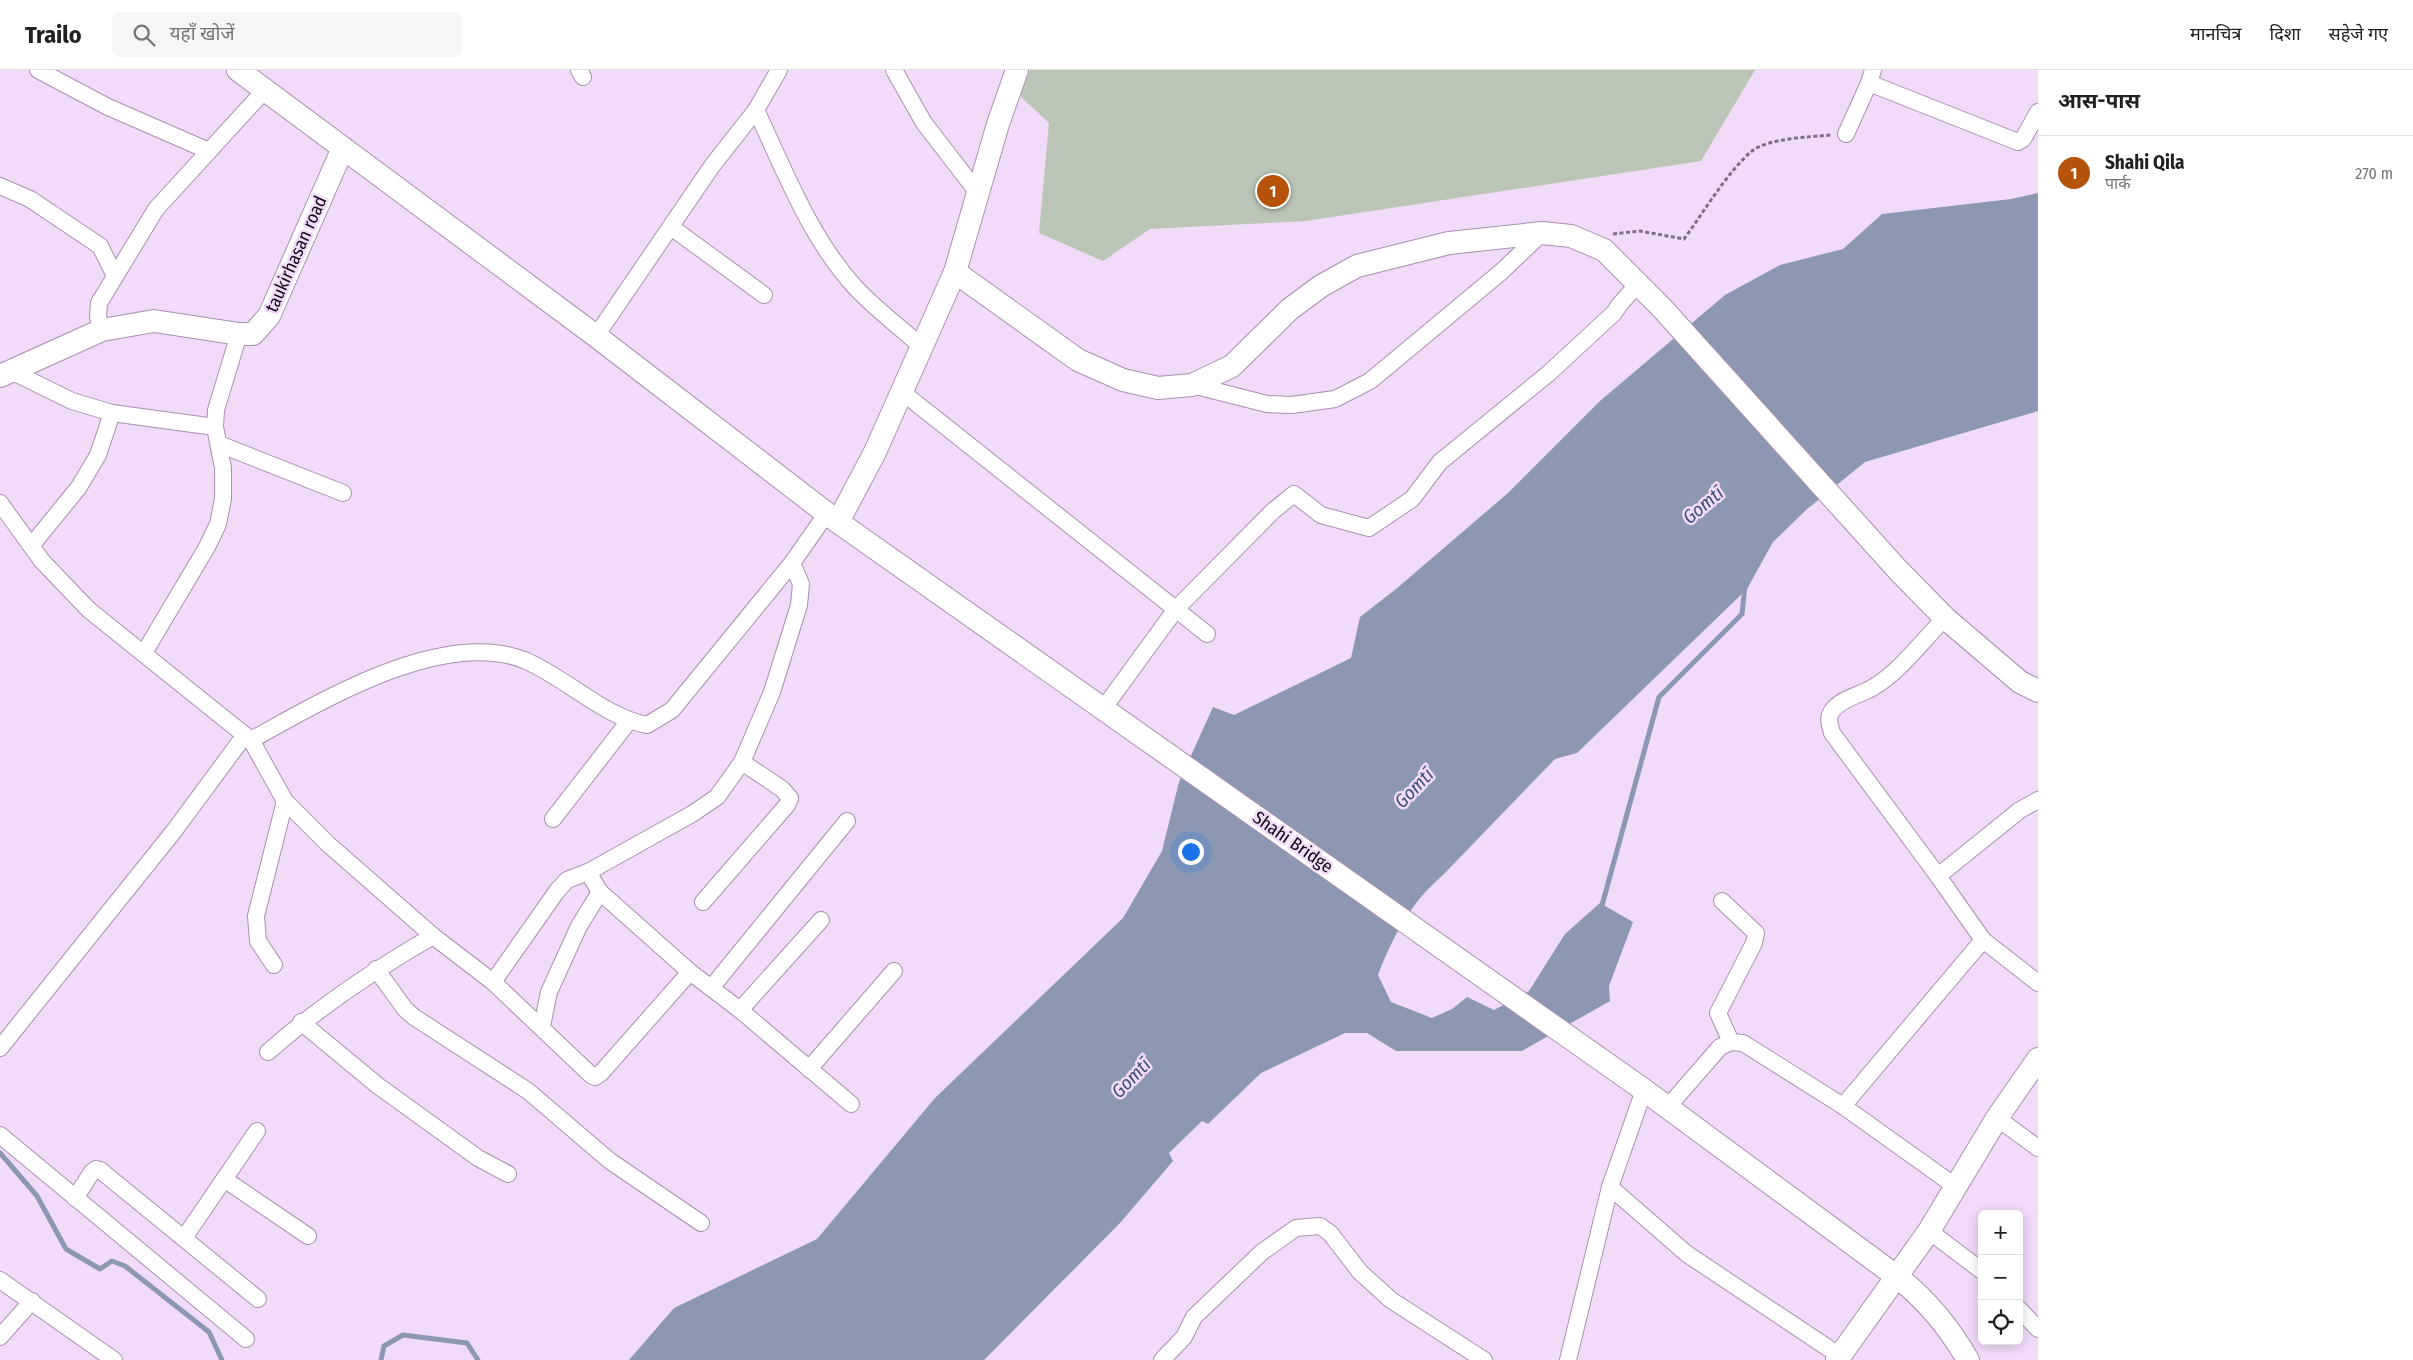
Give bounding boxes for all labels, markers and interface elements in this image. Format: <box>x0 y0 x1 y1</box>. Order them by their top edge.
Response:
search box <box>112 12 462 57</box>
text: Trailo <box>25 21 82 49</box>
icon: search <box>130 21 158 49</box>
text: यहाँ खोजें <box>170 22 235 45</box>
text: मानचित्र <box>2190 23 2241 45</box>
text: दिशा <box>2269 23 2301 45</box>
text: सहेजे गए <box>2329 23 2388 45</box>
text: आस-पास <box>2058 88 2140 114</box>
text: Shahi Qila <box>2105 151 2185 174</box>
text: 1 <box>2071 164 2077 183</box>
text: 270 m <box>2355 164 2393 183</box>
pin: 1 <box>1257 172 1289 210</box>
text: पार्क <box>2105 174 2131 193</box>
street label: taukirhasan road <box>261 192 331 316</box>
water label: Gomtī <box>1678 481 1729 529</box>
water label: Gomtī <box>1390 762 1439 813</box>
street label: Shahi Bridge <box>1249 806 1337 878</box>
your location <box>1178 839 1204 865</box>
water label: Gomtī <box>1107 1052 1156 1103</box>
map controls <box>1978 1210 2023 1345</box>
button: + <box>1978 1210 2023 1255</box>
button: − <box>1978 1255 2023 1300</box>
button: locate <box>1978 1300 2023 1345</box>

